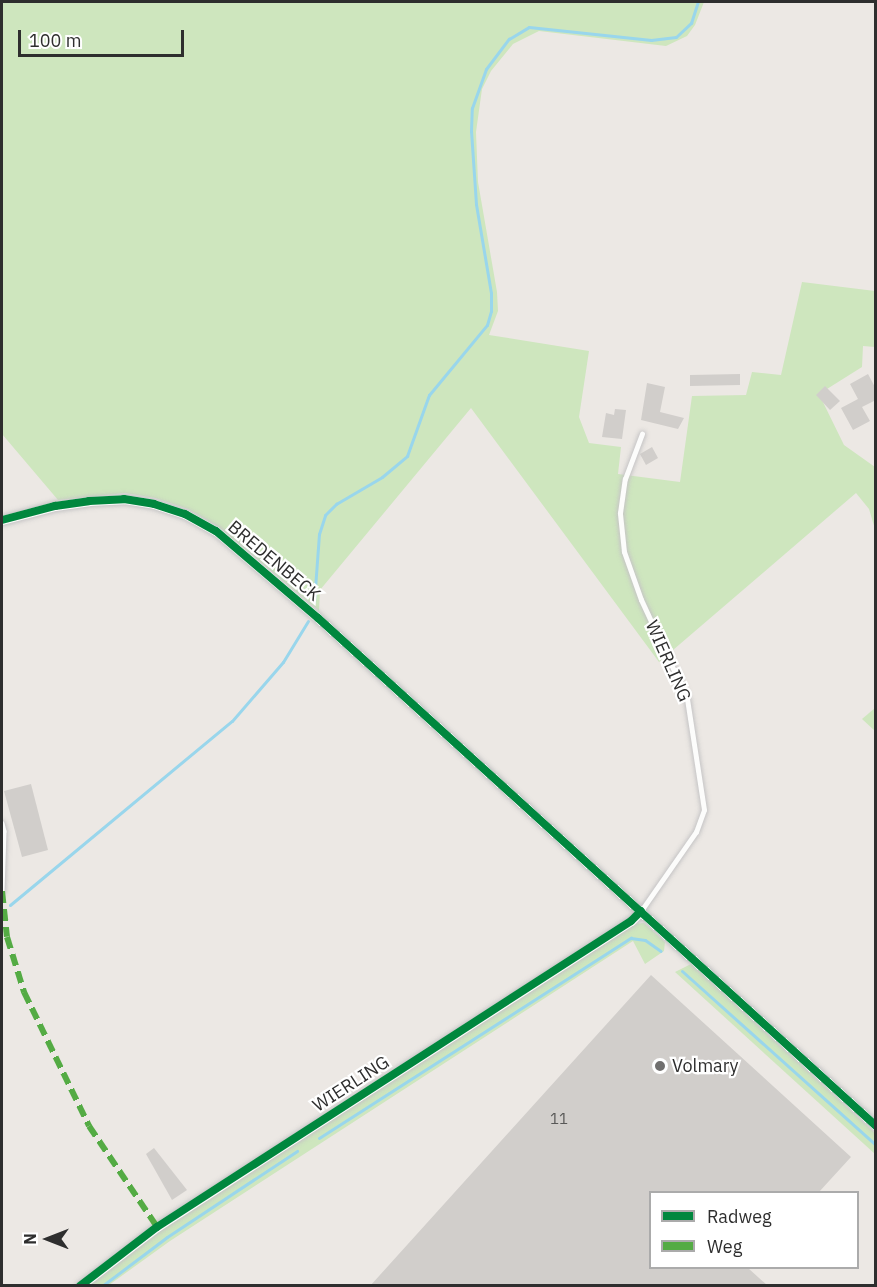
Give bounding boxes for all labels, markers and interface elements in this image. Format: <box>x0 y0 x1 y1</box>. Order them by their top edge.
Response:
scale bar <box>21 18 188 56</box>
text: 100 m <box>29 29 81 52</box>
street label: BREDENBECK <box>223 516 325 606</box>
street label: WIERLING <box>641 617 695 705</box>
street label: WIERLING <box>309 1051 393 1117</box>
place label: Volmary <box>672 1055 738 1077</box>
marker: Volmary <box>653 1059 667 1073</box>
house number: 11 <box>550 1110 568 1128</box>
legend <box>649 1191 859 1269</box>
text: Radweg <box>707 1205 772 1228</box>
north arrow <box>18 1209 78 1269</box>
text: N <box>20 1233 40 1245</box>
text: Weg <box>707 1235 742 1258</box>

